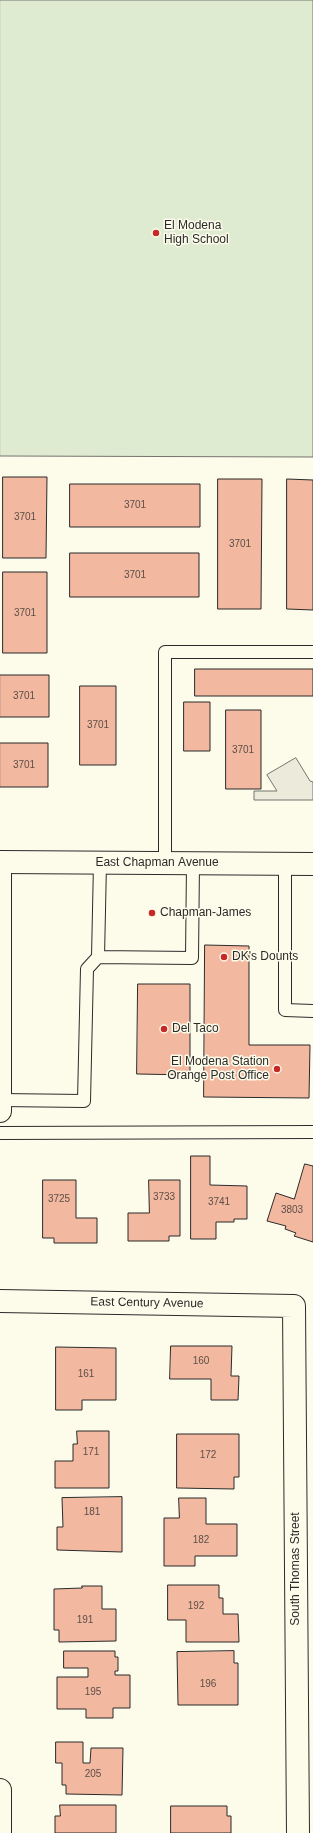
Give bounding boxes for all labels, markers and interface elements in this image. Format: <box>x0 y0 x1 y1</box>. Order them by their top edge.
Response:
place label: El Modena High School <box>164 219 229 247</box>
marker: El Modena High School <box>151 228 161 238</box>
house number: 3701 <box>124 499 146 511</box>
house number: 3701 <box>14 511 36 523</box>
house number: 3701 <box>229 538 251 550</box>
house number: 3701 <box>124 569 146 581</box>
house number: 3701 <box>14 607 36 619</box>
house number: 3701 <box>13 690 35 702</box>
house number: 3701 <box>87 719 109 731</box>
house number: 3701 <box>232 744 254 756</box>
house number: 3701 <box>13 759 35 771</box>
street label: East Chapman Avenue <box>95 856 219 870</box>
place label: Chapman-James <box>160 906 251 920</box>
marker: Chapman-James <box>147 908 157 918</box>
place label: DK's Dounts <box>232 950 298 964</box>
marker: DK's Dounts <box>219 952 229 962</box>
place label: Del Taco <box>172 1022 219 1036</box>
marker: Del Taco <box>159 1024 169 1034</box>
place label: El Modena Station Orange Post Office <box>167 1055 269 1083</box>
marker: El Modena Station Orange Post Office <box>272 1064 282 1074</box>
house number: 3733 <box>153 1191 175 1203</box>
house number: 3725 <box>48 1193 70 1205</box>
house number: 3741 <box>208 1196 230 1208</box>
house number: 3803 <box>281 1204 303 1216</box>
street label: East Century Avenue <box>90 1295 204 1311</box>
house number: 160 <box>193 1355 209 1367</box>
house number: 161 <box>78 1368 94 1380</box>
house number: 171 <box>83 1446 99 1458</box>
house number: 172 <box>200 1449 216 1461</box>
house number: 181 <box>84 1506 100 1518</box>
street label: South Thomas Street <box>289 1512 303 1626</box>
house number: 182 <box>193 1534 209 1546</box>
house number: 192 <box>188 1600 204 1612</box>
house number: 191 <box>77 1614 93 1626</box>
house number: 196 <box>200 1678 216 1690</box>
house number: 195 <box>85 1686 101 1698</box>
house number: 205 <box>85 1768 101 1780</box>

